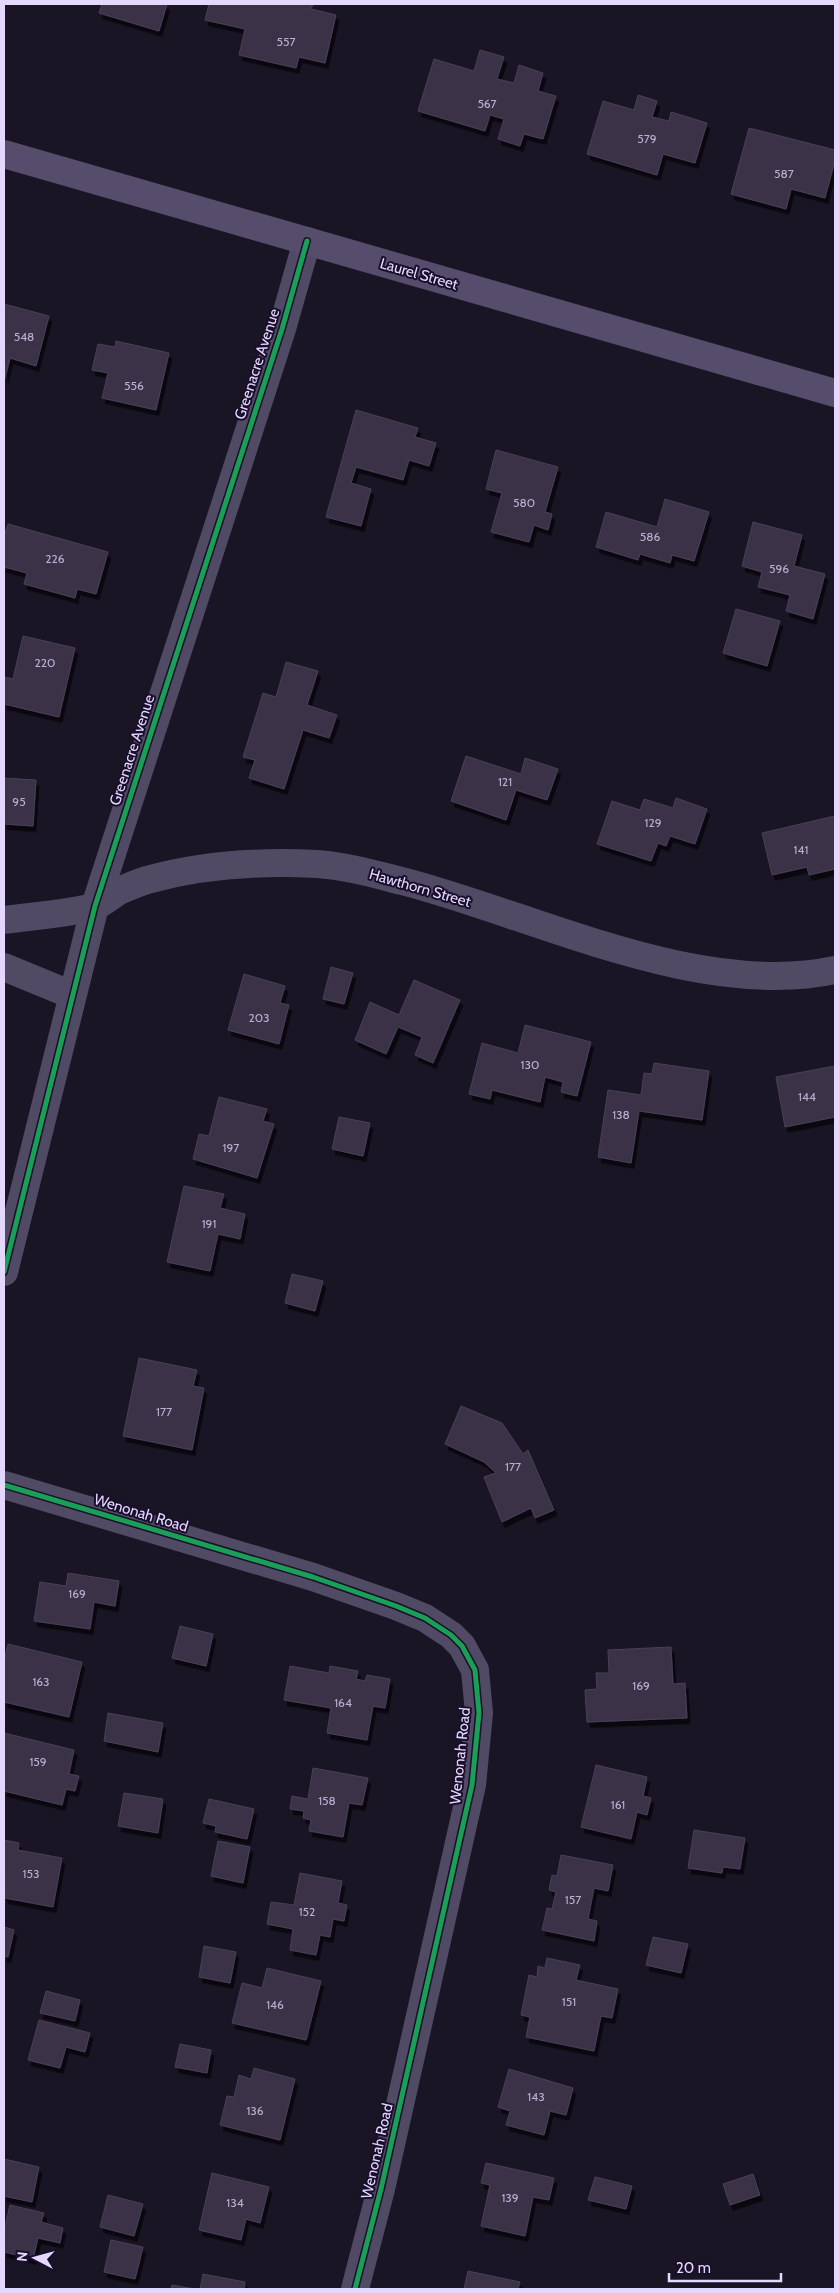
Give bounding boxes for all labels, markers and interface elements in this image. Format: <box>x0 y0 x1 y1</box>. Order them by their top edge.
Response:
house number: 557 <box>276 34 296 49</box>
house number: 567 <box>477 96 497 111</box>
house number: 579 <box>637 131 657 146</box>
house number: 587 <box>774 166 794 181</box>
street label: Laurel Street <box>378 254 460 294</box>
street label: Greenacre Avenue <box>231 306 283 422</box>
house number: 548 <box>14 329 34 344</box>
house number: 556 <box>124 378 144 393</box>
house number: 580 <box>513 495 535 510</box>
house number: 586 <box>640 529 660 544</box>
house number: 226 <box>45 551 65 566</box>
house number: 596 <box>769 561 789 576</box>
house number: 220 <box>35 655 55 670</box>
street label: Greenacre Avenue <box>106 692 158 808</box>
house number: 121 <box>498 774 512 789</box>
house number: 95 <box>12 794 26 809</box>
house number: 129 <box>644 815 662 830</box>
house number: 141 <box>794 842 808 857</box>
street label: Hawthorn Street <box>367 865 473 911</box>
house number: 203 <box>248 1010 270 1025</box>
house number: 130 <box>521 1057 539 1072</box>
house number: 144 <box>798 1089 816 1104</box>
house number: 138 <box>612 1107 630 1122</box>
house number: 197 <box>223 1140 239 1155</box>
house number: 191 <box>202 1216 216 1231</box>
house number: 177 <box>156 1404 172 1419</box>
house number: 177 <box>505 1459 521 1474</box>
street label: Wenonah Road <box>92 1490 190 1536</box>
house number: 169 <box>68 1586 86 1601</box>
house number: 163 <box>32 1674 50 1689</box>
house number: 169 <box>632 1678 650 1693</box>
house number: 164 <box>334 1695 352 1710</box>
street label: Wenonah Road <box>446 1707 474 1805</box>
house number: 159 <box>29 1754 47 1769</box>
house number: 158 <box>318 1793 336 1808</box>
house number: 161 <box>611 1797 625 1812</box>
house number: 153 <box>23 1866 39 1881</box>
house number: 157 <box>565 1892 581 1907</box>
house number: 152 <box>299 1904 315 1919</box>
house number: 151 <box>562 1994 576 2009</box>
house number: 146 <box>266 1997 284 2012</box>
house number: 143 <box>527 2089 545 2104</box>
street label: Wenonah Road <box>357 2101 397 2201</box>
house number: 136 <box>246 2103 264 2118</box>
house number: 139 <box>501 2190 519 2205</box>
house number: 134 <box>226 2195 244 2210</box>
north arrow <box>10 2233 60 2283</box>
scale bar <box>669 2250 782 2282</box>
text: N <box>13 2251 32 2263</box>
text: 20 m <box>676 2259 711 2277</box>

